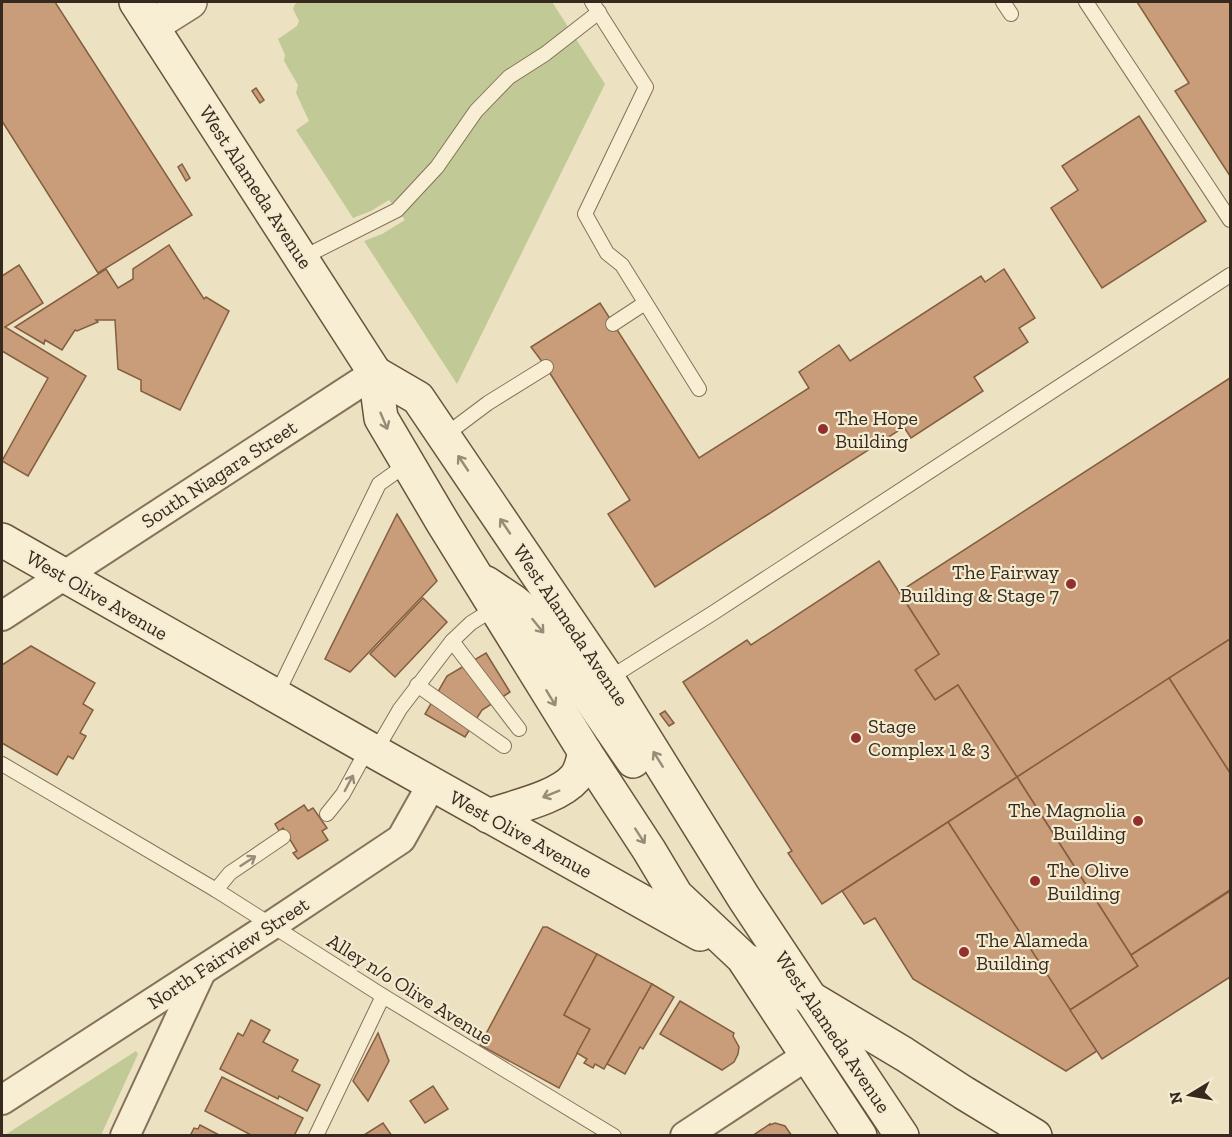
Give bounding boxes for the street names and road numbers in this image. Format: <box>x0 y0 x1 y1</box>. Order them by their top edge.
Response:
street label: West Alameda Avenue <box>194 101 318 273</box>
street label: South Niagara Street <box>137 414 302 533</box>
street label: West Alameda Avenue <box>508 540 634 710</box>
street label: West Olive Avenue <box>22 545 172 645</box>
street label: West Olive Avenue <box>445 785 597 883</box>
street label: North Fairview Street <box>143 892 314 1014</box>
street label: Alley n/o Olive Avenue <box>323 928 497 1050</box>
street label: West Alameda Avenue <box>770 947 896 1117</box>

